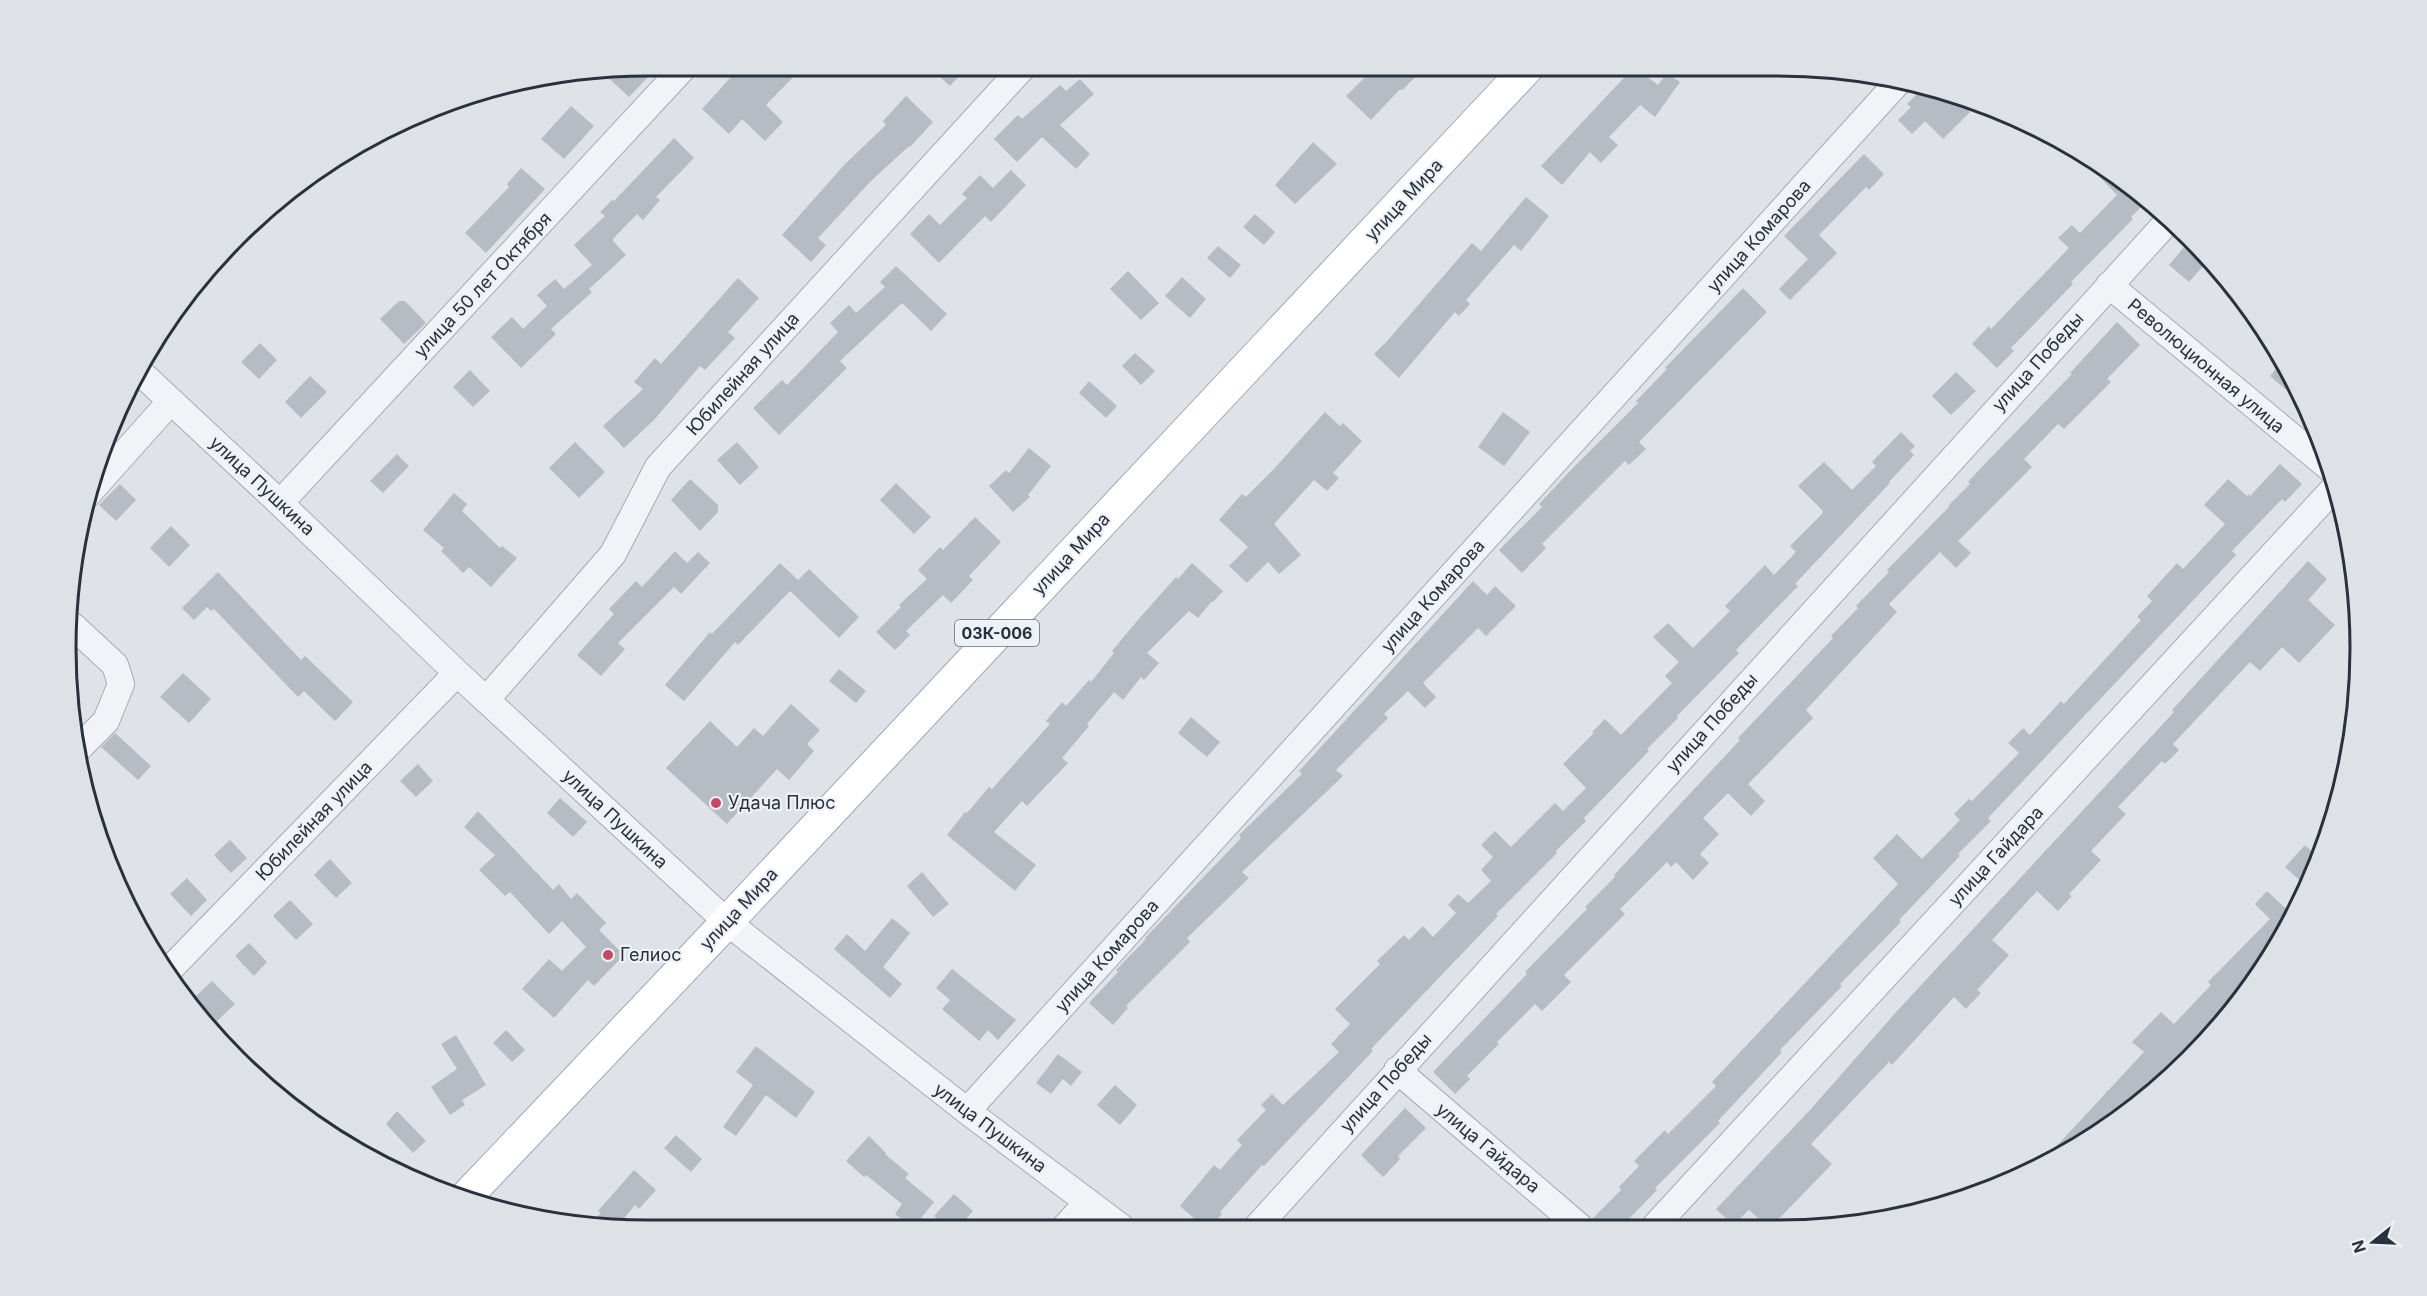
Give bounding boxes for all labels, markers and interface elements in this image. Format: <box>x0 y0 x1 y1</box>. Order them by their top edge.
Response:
street label: улица Мира <box>1360 154 1447 245</box>
street label: улица Комарова <box>1702 175 1815 296</box>
street label: улица 50 лет Октября <box>410 207 556 362</box>
street label: Революционная улица <box>2124 294 2289 437</box>
street label: Юбилейная улица <box>682 308 803 439</box>
street label: улица Победы <box>1988 308 2088 416</box>
street label: улица Пушкина <box>206 432 319 540</box>
street label: улица Мира <box>1027 508 1114 599</box>
street label: улица Комарова <box>1376 535 1489 656</box>
road number: 03К-006 <box>955 620 1039 646</box>
street label: улица Победы <box>1662 669 1762 777</box>
street label: Юбилейная улица <box>251 757 376 885</box>
street label: улица Пушкина <box>559 765 672 873</box>
place label: Удача Плюс <box>728 792 835 813</box>
marker: Удача Плюс <box>709 796 723 810</box>
street label: улица Гайдара <box>1944 801 2047 910</box>
street label: улица Мира <box>695 863 782 954</box>
street label: улица Комарова <box>1050 895 1163 1016</box>
place label: Гелиос <box>620 944 682 965</box>
marker: Гелиос <box>601 948 615 962</box>
street label: улица Победы <box>1336 1029 1436 1137</box>
street label: улица Пушкина <box>930 1078 1051 1177</box>
street label: улица Гайдара <box>1432 1098 1544 1197</box>
north arrow <box>2343 1212 2403 1272</box>
text: N <box>2347 1238 2370 1256</box>

